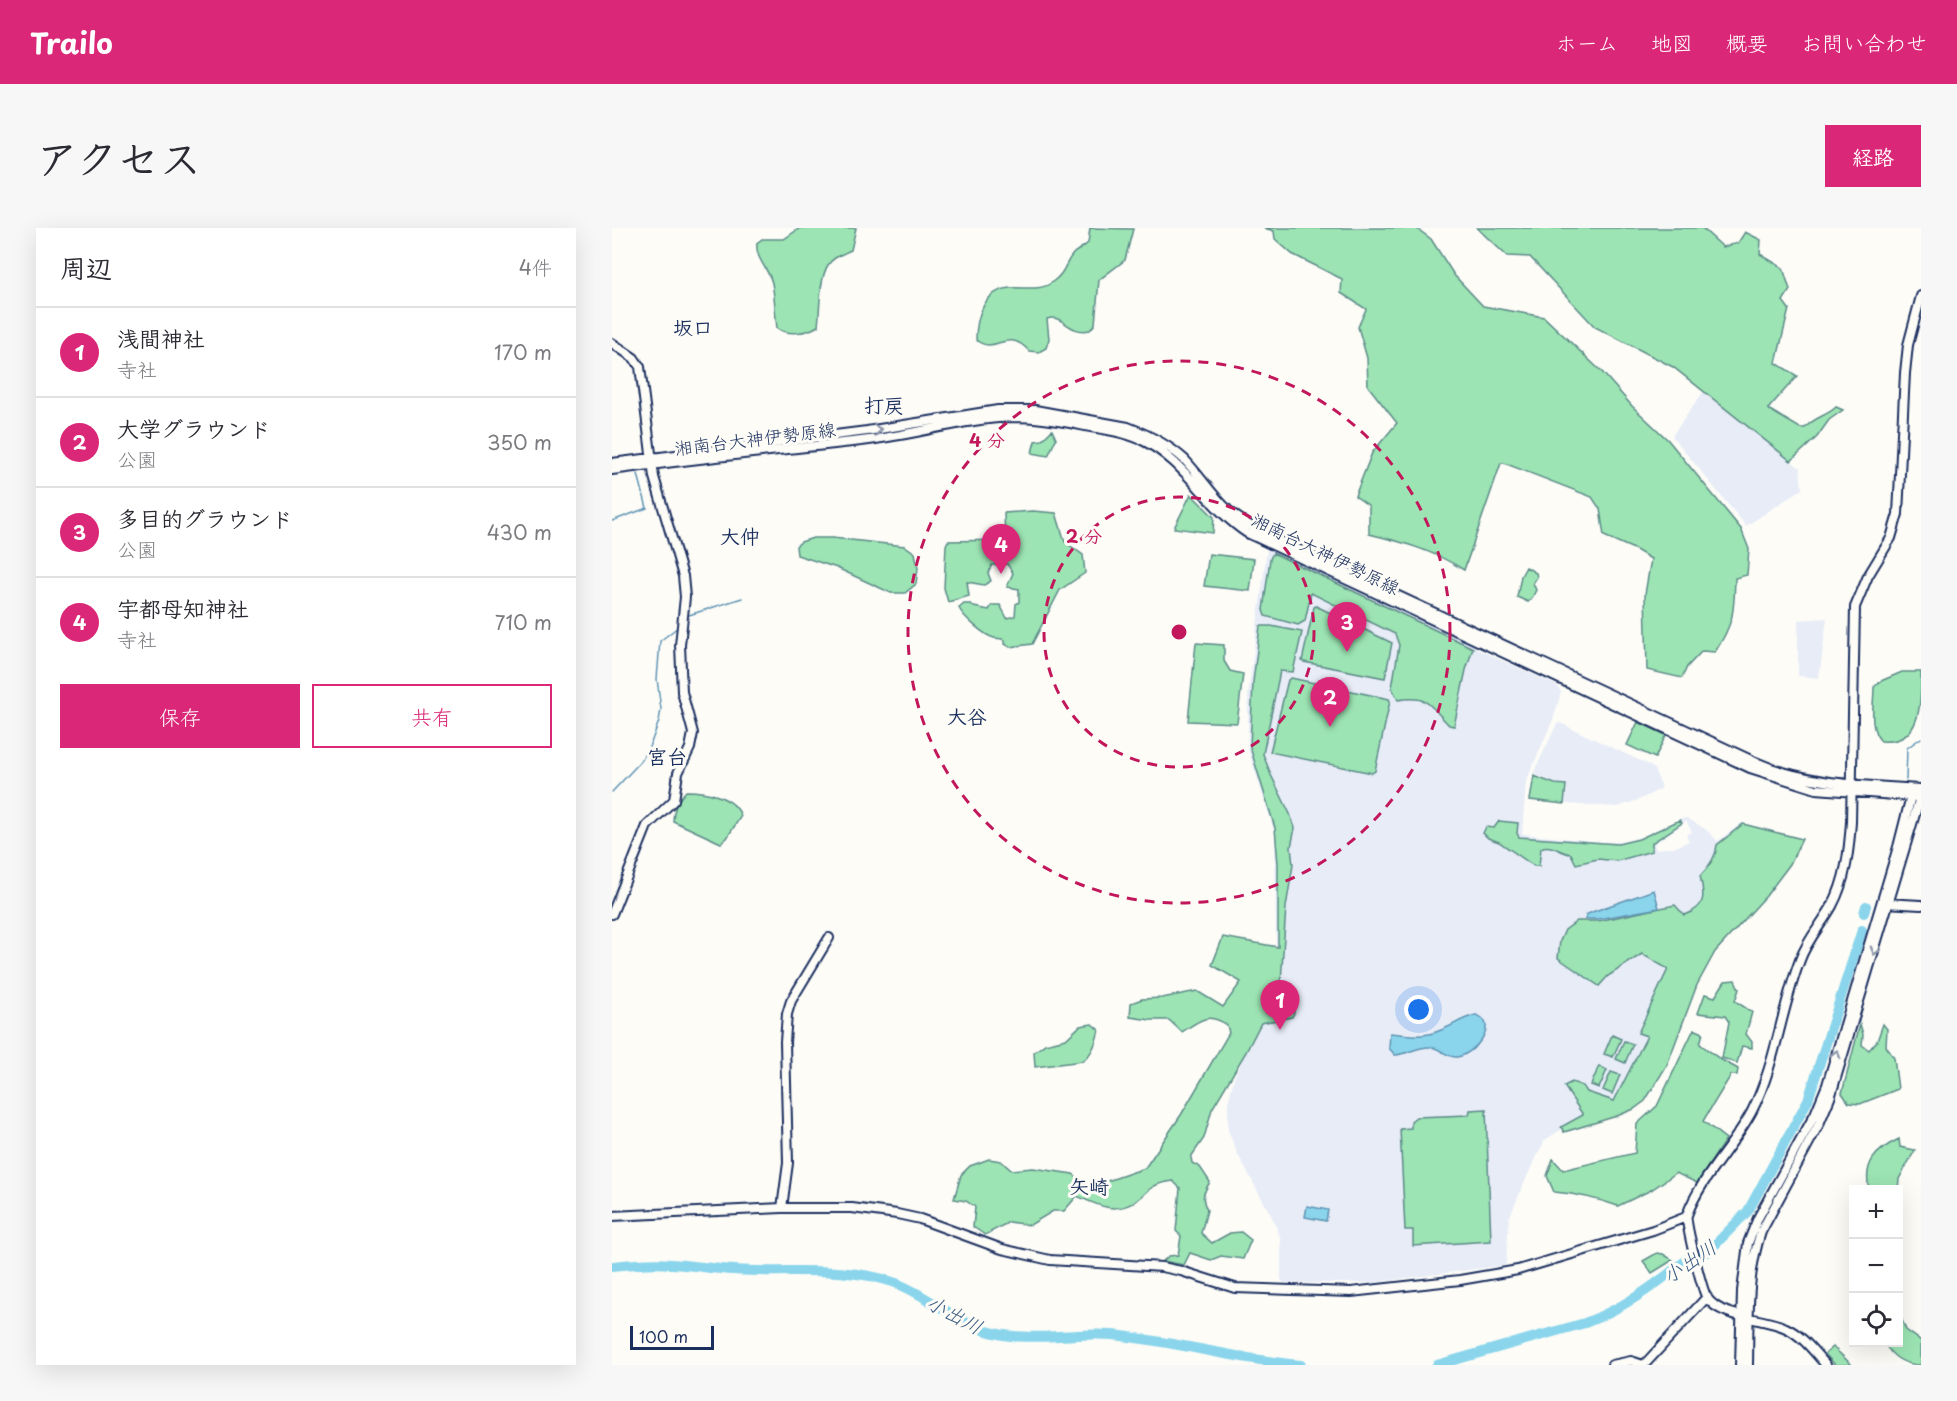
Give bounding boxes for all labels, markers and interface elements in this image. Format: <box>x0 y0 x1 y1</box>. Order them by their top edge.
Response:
text: Trailo <box>30 21 113 64</box>
text: ホーム <box>1556 26 1618 58</box>
text: 地図 <box>1651 26 1693 58</box>
text: 概要 <box>1726 26 1768 58</box>
text: お問い合わせ <box>1801 26 1927 58</box>
text: アクセス <box>36 125 201 188</box>
button: 経路 <box>1825 125 1921 187</box>
text: 周辺 <box>60 248 112 287</box>
text: 4件 <box>519 252 552 282</box>
district label: 坂口 <box>673 312 713 342</box>
text: 浅間神社 <box>117 321 205 354</box>
text: 1 <box>75 337 84 367</box>
text: 170 m <box>494 337 552 367</box>
text: 寺社 <box>117 354 157 384</box>
district label: 打戻 <box>864 390 904 420</box>
text: 大学グラウンド <box>117 411 271 444</box>
street label: 湘南台大神伊勢原線 <box>673 415 837 461</box>
one-way arrow <box>874 424 883 436</box>
text: 4 分 <box>969 426 1005 453</box>
text: 2 <box>72 427 87 457</box>
text: 350 m <box>487 427 552 457</box>
text: 公園 <box>117 444 157 474</box>
text: 多目的グラウンド <box>117 501 293 534</box>
street label: 湘南台大神伊勢原線 <box>1247 505 1405 601</box>
text: 3 <box>73 517 86 547</box>
text: 430 m <box>487 517 552 547</box>
district label: 大仲 <box>720 521 760 551</box>
text: 2 分 <box>1066 522 1102 549</box>
pin: 4 <box>982 524 1020 574</box>
text: 公園 <box>117 534 157 564</box>
text: 宇都母知神社 <box>117 591 249 624</box>
pin: 3 <box>1328 602 1366 652</box>
text: 4 <box>73 607 86 637</box>
text: 710 m <box>495 607 552 637</box>
centre of rings <box>1169 622 1189 642</box>
text: 寺社 <box>117 624 157 654</box>
pin: 2 <box>1310 678 1350 727</box>
button: 保存 <box>60 684 300 748</box>
button: 共有 <box>312 684 552 748</box>
district label: 大谷 <box>947 701 987 731</box>
district label: 宮台 <box>647 741 687 771</box>
one-way arrow <box>1870 945 1882 956</box>
pin: 1 <box>1260 980 1300 1030</box>
your location <box>1404 995 1433 1024</box>
one-way arrow <box>1829 1049 1841 1060</box>
district label: 矢崎 <box>1069 1171 1109 1201</box>
map controls <box>1849 1185 1903 1347</box>
button: + <box>1849 1185 1903 1239</box>
water label: 小出川 <box>1656 1232 1722 1290</box>
button: − <box>1849 1239 1903 1293</box>
water label: 小出川 <box>921 1287 989 1341</box>
button: locate <box>1849 1293 1903 1347</box>
scale bar <box>630 1323 714 1350</box>
text: 100 m <box>639 1324 688 1348</box>

